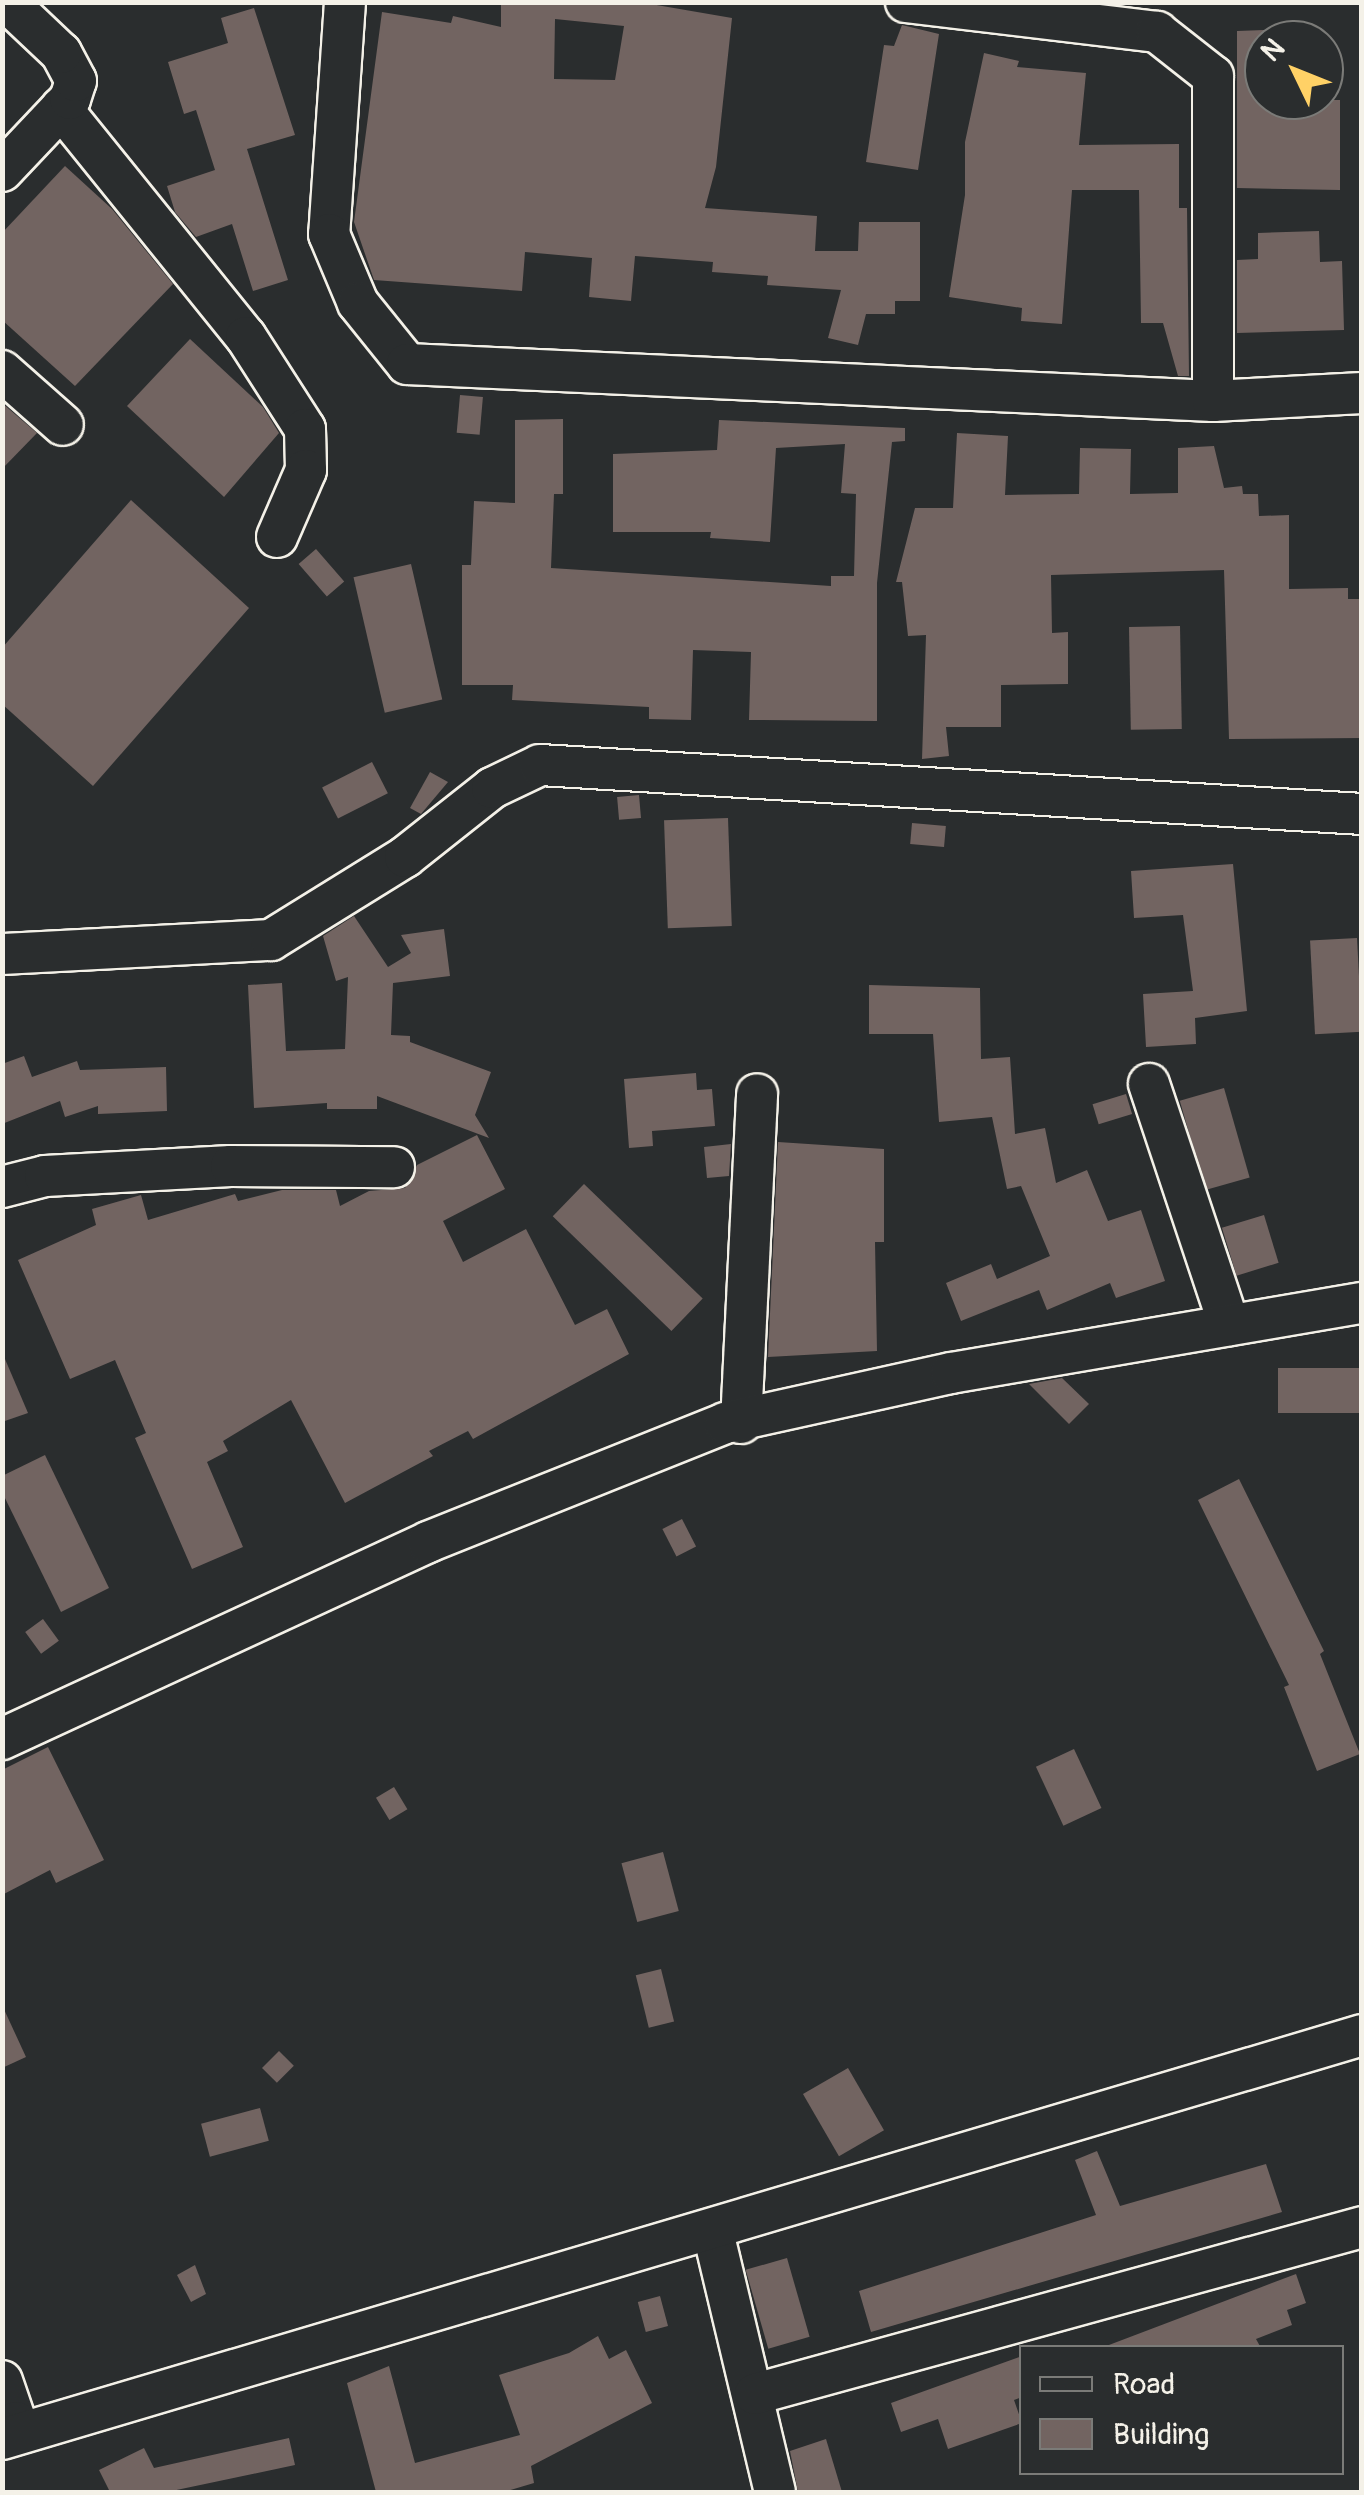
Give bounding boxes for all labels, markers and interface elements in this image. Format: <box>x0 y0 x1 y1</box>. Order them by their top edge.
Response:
north arrow <box>1244 20 1344 120</box>
text: N <box>1254 32 1292 69</box>
legend <box>1019 2345 1344 2475</box>
text: Road <box>1113 2366 1175 2403</box>
text: Building <box>1113 2416 1209 2453</box>

